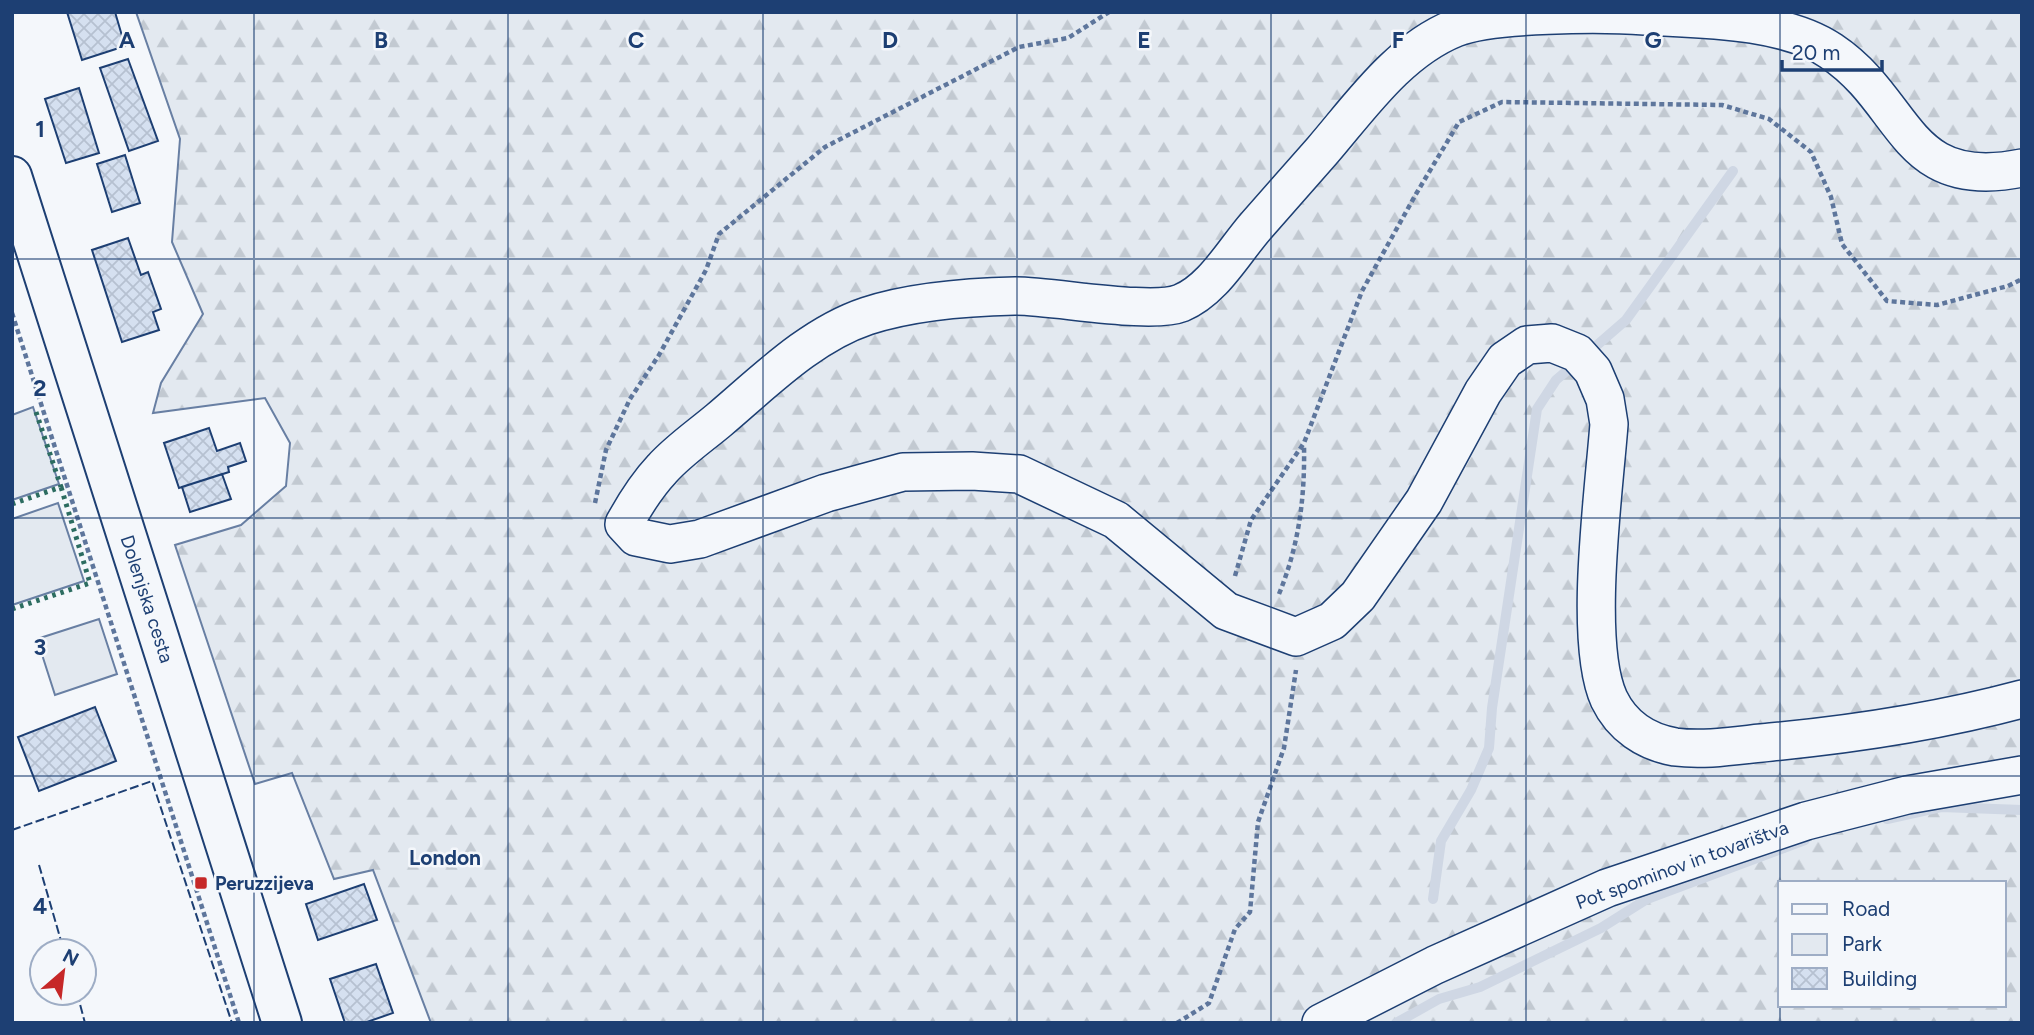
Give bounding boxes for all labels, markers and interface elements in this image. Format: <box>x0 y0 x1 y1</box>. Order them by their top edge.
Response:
text: A <box>119 26 136 54</box>
text: B <box>374 26 388 54</box>
text: C <box>628 26 645 54</box>
text: D <box>882 26 898 54</box>
text: E <box>1137 26 1151 54</box>
text: F <box>1392 26 1405 54</box>
text: G <box>1644 26 1662 54</box>
scale bar <box>1782 28 1882 72</box>
text: 20 m <box>1792 40 1840 65</box>
text: 1 <box>35 115 45 143</box>
text: 2 <box>33 374 47 402</box>
street label: Dolenjska cesta <box>116 532 178 666</box>
text: 3 <box>34 633 46 661</box>
street label: Pot spominov in tovarištva <box>1573 816 1791 914</box>
district label: London <box>409 845 481 870</box>
place label: Peruzzijeva <box>215 872 314 895</box>
marker: Peruzzijeva <box>193 875 209 891</box>
legend <box>1778 881 2006 1007</box>
text: 4 <box>33 892 47 920</box>
text: Road <box>1842 896 1890 921</box>
text: Park <box>1842 931 1883 956</box>
north arrow <box>28 937 98 1007</box>
text: N <box>59 944 83 971</box>
text: Building <box>1842 966 1917 991</box>

